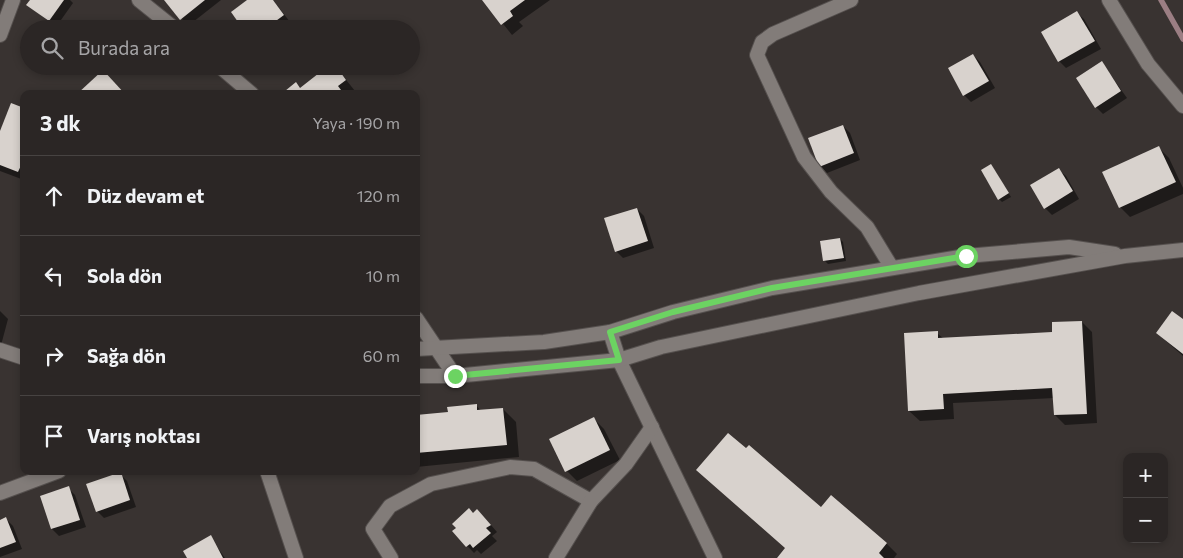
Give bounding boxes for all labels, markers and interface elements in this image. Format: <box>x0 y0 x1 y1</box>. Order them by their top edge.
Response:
search box <box>20 20 420 75</box>
icon: search <box>38 34 66 62</box>
text: Burada ara <box>78 36 170 59</box>
text: 3 dk <box>40 110 81 135</box>
text: Yaya · 190 m <box>313 113 400 132</box>
icon: ahead <box>40 182 68 210</box>
text: Düz devam et <box>87 184 204 207</box>
text: 120 m <box>357 186 400 205</box>
route start <box>955 245 978 268</box>
icon: left <box>40 262 68 290</box>
text: Sola dön <box>87 264 162 287</box>
text: 10 m <box>366 266 400 285</box>
icon: right <box>40 342 68 370</box>
text: Sağa dön <box>87 344 166 367</box>
text: 60 m <box>363 346 400 365</box>
route end <box>444 365 467 388</box>
icon: arrive <box>40 422 68 450</box>
text: Varış noktası <box>87 424 200 447</box>
map controls <box>1123 453 1168 543</box>
button: + <box>1123 453 1168 498</box>
button: − <box>1123 498 1168 543</box>

